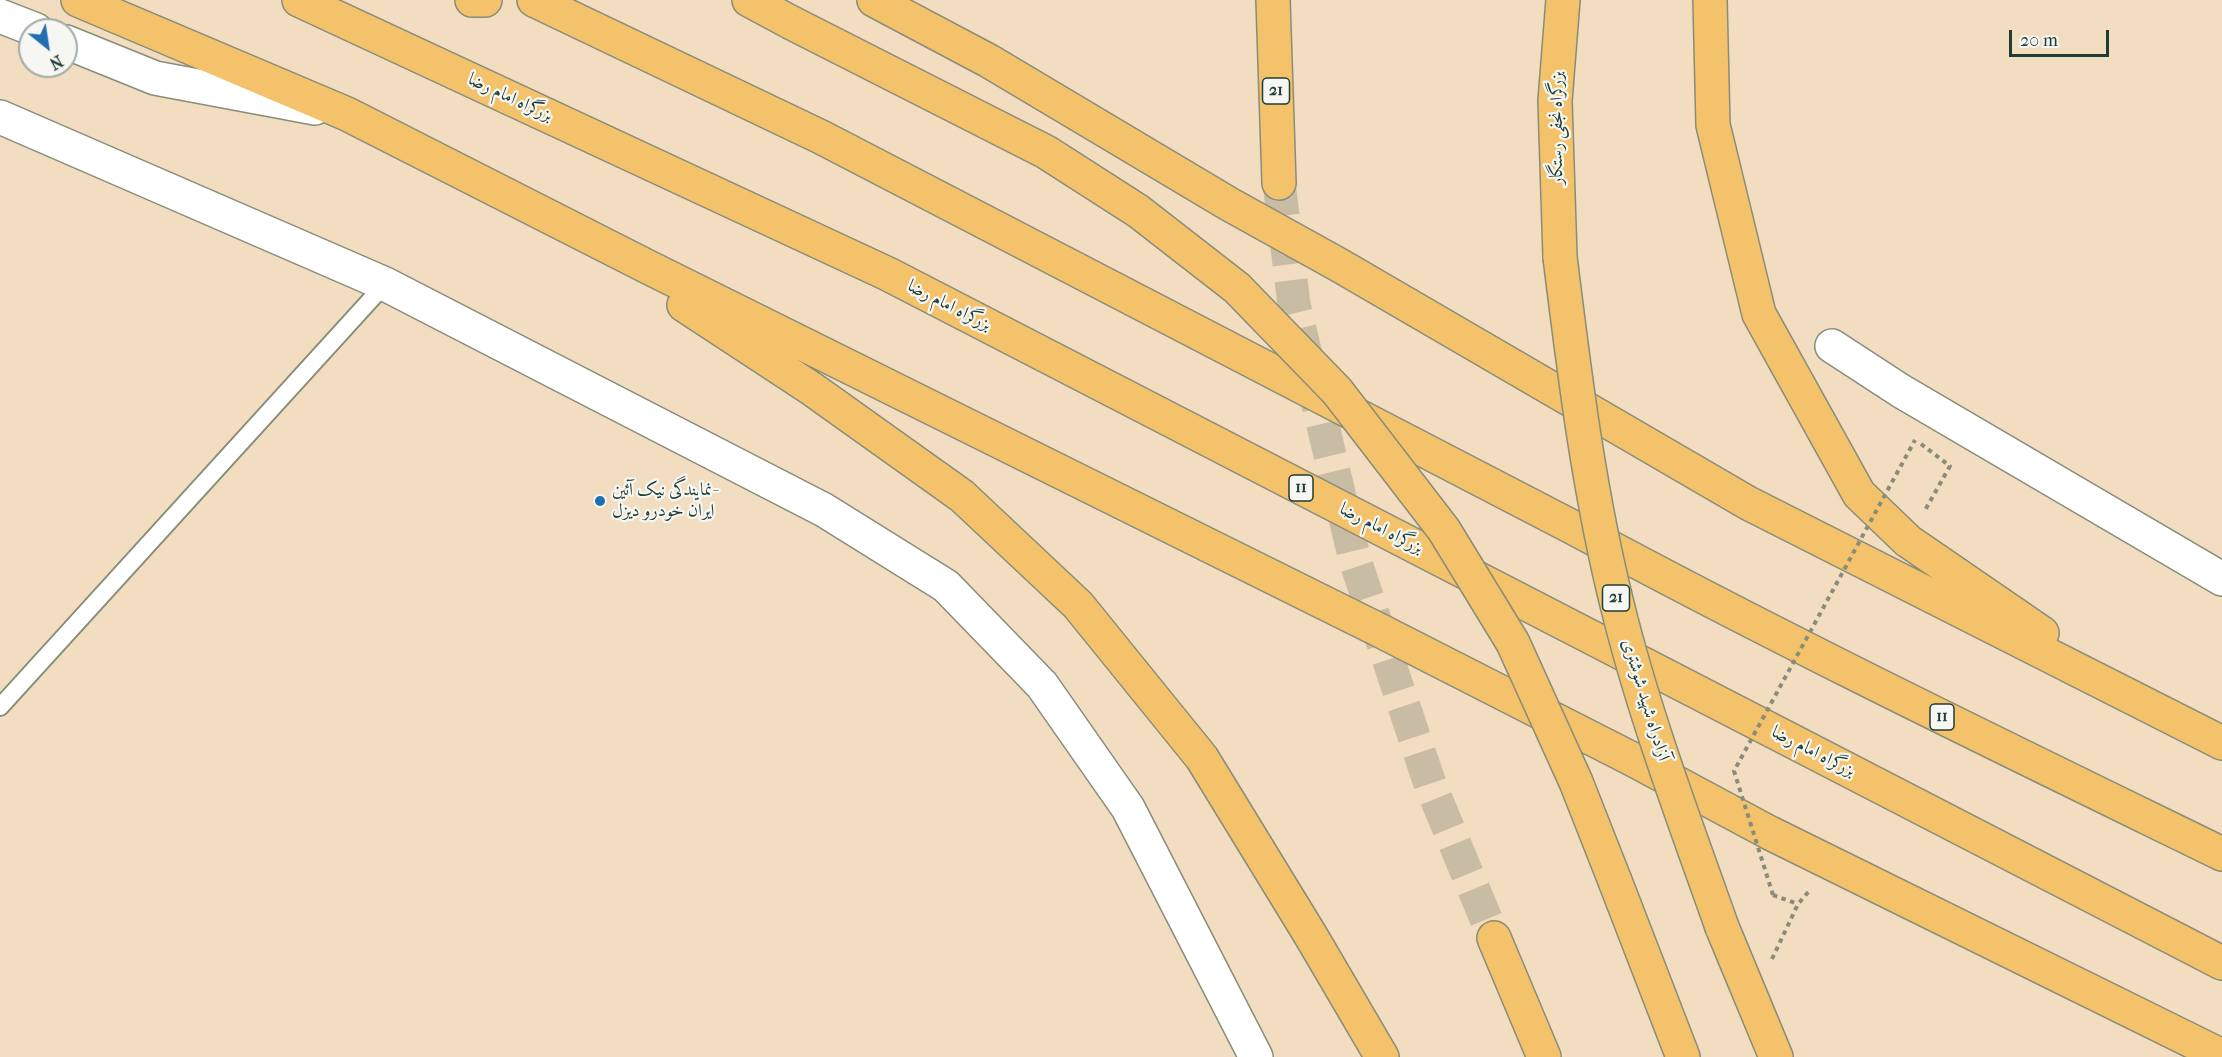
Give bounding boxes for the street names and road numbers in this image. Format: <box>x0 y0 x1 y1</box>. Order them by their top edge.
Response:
street label: بزرگراه امام رضا <box>464 69 556 127</box>
street label: بزرگراه نجفی رستگار <box>1547 71 1569 185</box>
road number: 21 <box>1262 78 1290 104</box>
street label: بزرگراه امام رضا <box>904 276 994 336</box>
road number: 11 <box>1289 475 1313 501</box>
street label: بزرگراه امام رضا <box>1336 499 1426 559</box>
road number: 21 <box>1602 585 1630 611</box>
street label: آزادراه شهید شوشتری <box>1616 637 1674 763</box>
road number: 11 <box>1930 704 1954 730</box>
street label: بزرگراه امام رضا <box>1768 722 1858 782</box>

